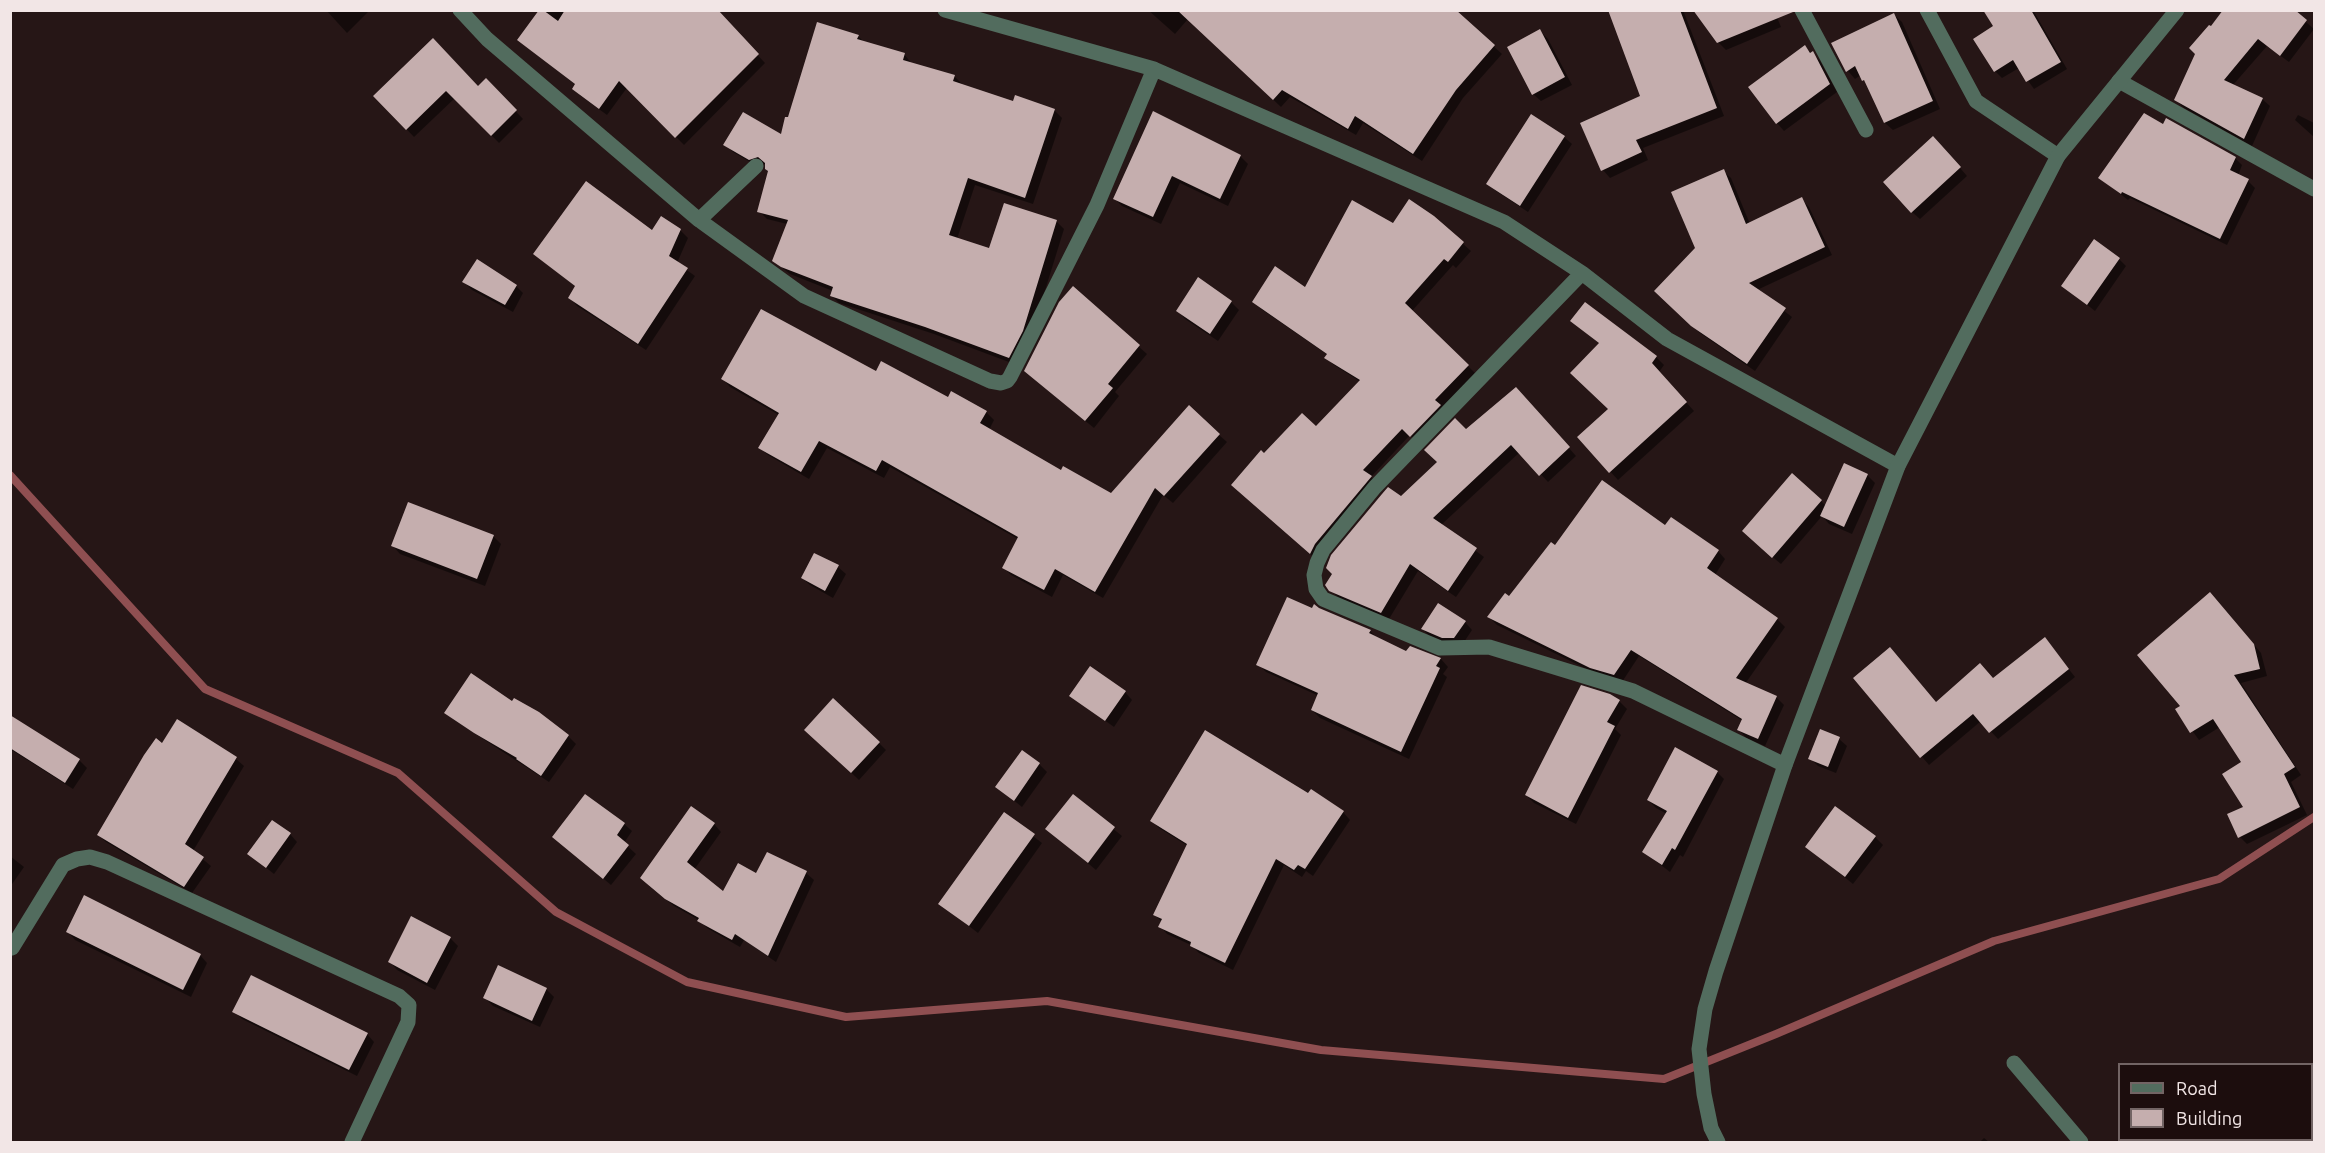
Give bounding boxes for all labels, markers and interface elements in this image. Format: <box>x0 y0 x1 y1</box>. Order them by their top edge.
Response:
legend <box>2118 1063 2313 1141</box>
text: Road <box>2176 1078 2218 1098</box>
text: Building <box>2176 1108 2242 1128</box>

